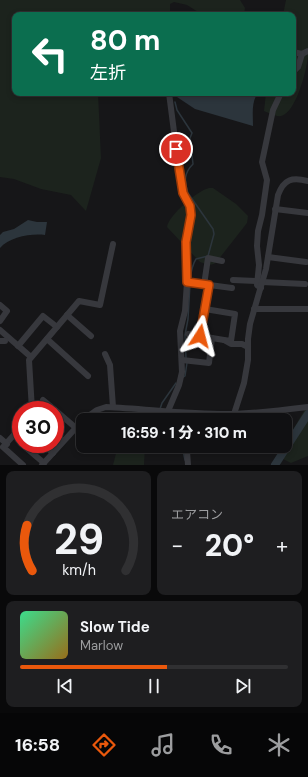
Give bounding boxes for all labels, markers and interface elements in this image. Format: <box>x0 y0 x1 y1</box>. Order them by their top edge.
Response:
text: 80 m <box>90 22 160 59</box>
icon: left <box>24 28 76 80</box>
text: 左折 <box>90 61 126 85</box>
pin <box>159 132 193 166</box>
icon: arrive <box>165 138 187 160</box>
position arrow <box>179 315 221 357</box>
speed limit sign: 30 <box>12 401 64 453</box>
text: 16:59 · 1 分 · 310 m <box>121 423 247 443</box>
text: エアコン <box>171 506 223 523</box>
text: 29 <box>53 513 104 567</box>
text: 20° <box>205 526 254 565</box>
text: − <box>171 531 183 560</box>
text: + <box>276 531 288 560</box>
text: km/h <box>62 561 95 579</box>
text: Slow Tide <box>80 617 150 637</box>
text: Marlow <box>80 637 123 654</box>
icon: previous <box>54 675 76 697</box>
icon: pause <box>143 675 165 697</box>
icon: next <box>232 675 254 697</box>
icon: directions <box>90 731 118 759</box>
icon: music <box>149 731 177 759</box>
icon: phone <box>207 731 235 759</box>
icon: climate <box>265 731 293 759</box>
text: 16:58 <box>15 733 60 757</box>

